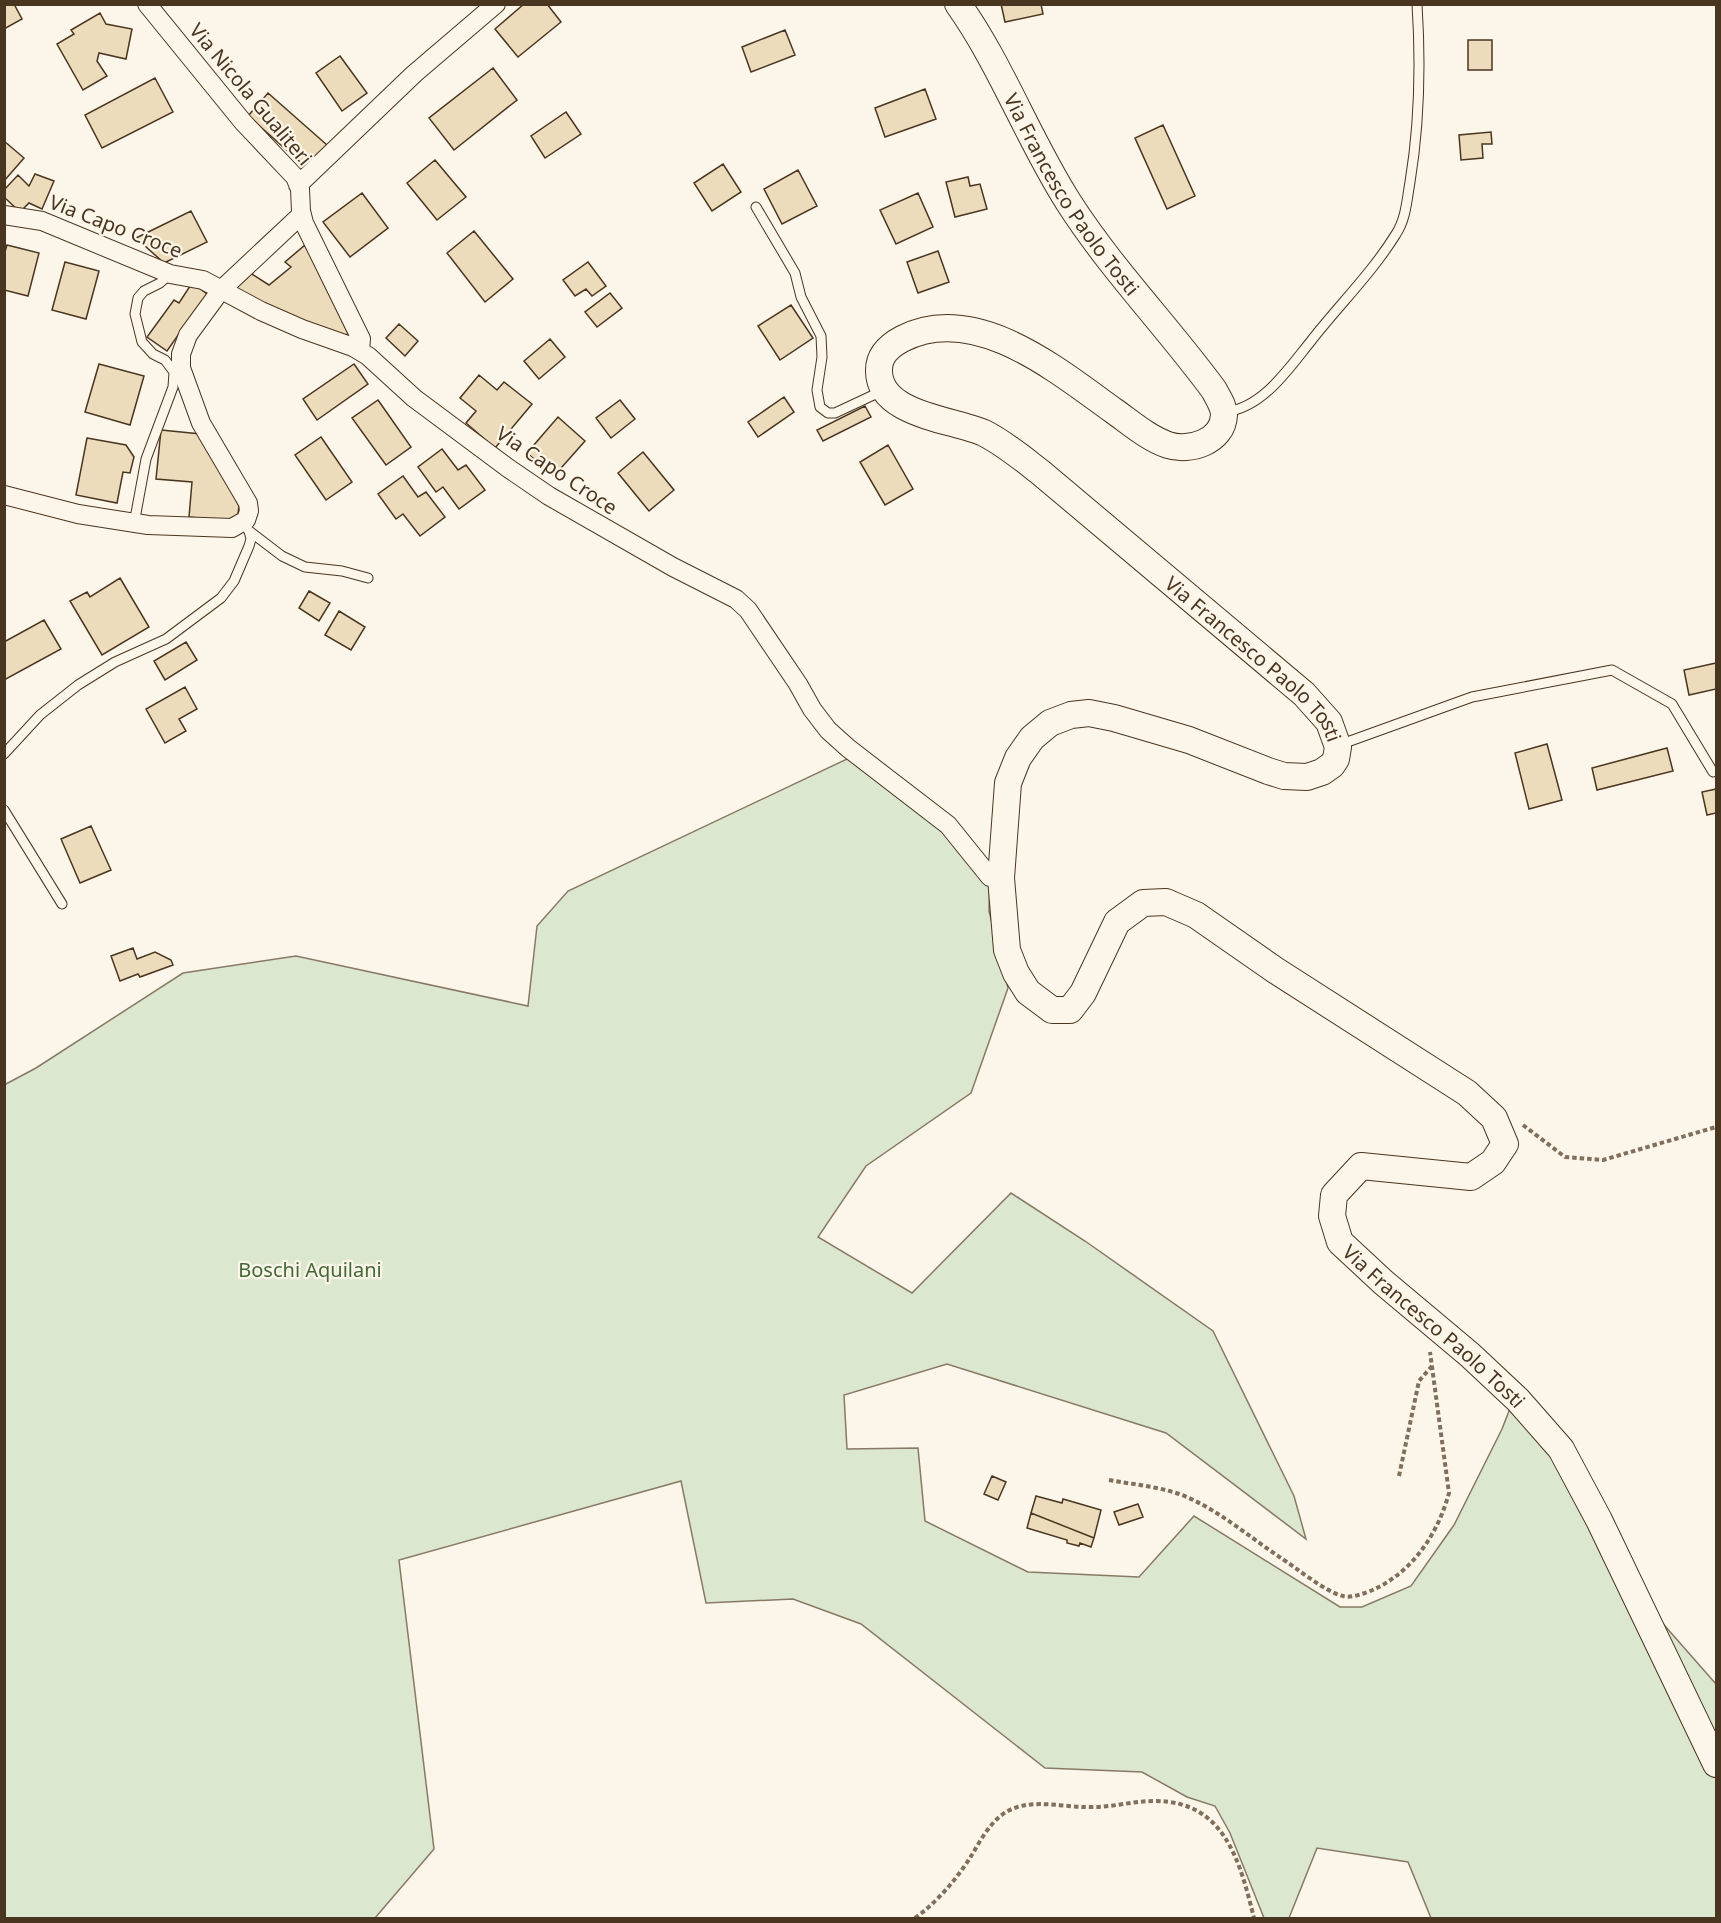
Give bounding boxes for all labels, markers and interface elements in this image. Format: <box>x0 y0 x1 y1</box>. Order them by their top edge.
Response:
street label: Via Nicola Gualiteri <box>184 17 318 171</box>
street label: Via Francesco Paolo Tosti <box>998 88 1146 301</box>
street label: Via Capo Croce <box>46 188 186 264</box>
street label: Via Capo Croce <box>491 420 623 520</box>
street label: Via Francesco Paolo Tosti <box>1160 570 1348 745</box>
street label: Via Francesco Paolo Tosti <box>1337 1238 1532 1413</box>
park label: Boschi Aquilani <box>238 1256 382 1283</box>

